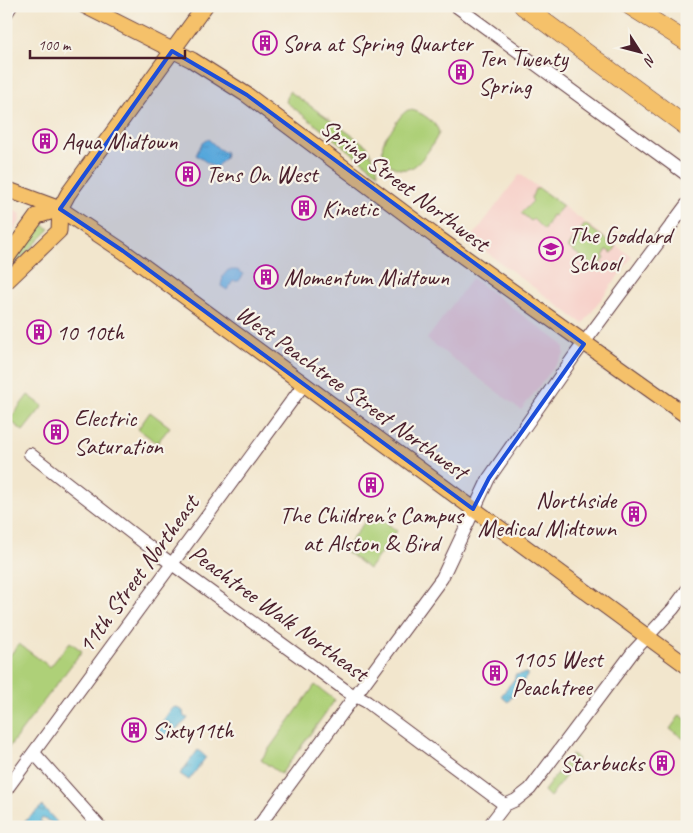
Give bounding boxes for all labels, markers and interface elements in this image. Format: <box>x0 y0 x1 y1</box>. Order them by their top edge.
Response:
scale bar <box>30 28 185 60</box>
place label: Sora at Spring Quarter <box>282 28 475 58</box>
north arrow <box>616 28 666 78</box>
building icon: Sora at Spring Quarter <box>252 30 278 56</box>
text: 100 m <box>38 36 72 55</box>
place label: Ten Twenty Spring <box>478 43 570 101</box>
text: N <box>639 51 660 70</box>
building icon: Ten Twenty Spring <box>448 59 474 85</box>
street label: Spring Street Northwest <box>315 112 497 259</box>
place label: Aqua Midtown <box>62 126 178 156</box>
building icon: Aqua Midtown <box>32 128 58 154</box>
place label: Tens On West <box>206 159 319 189</box>
building icon: Tens On West <box>175 161 201 187</box>
place label: Kinetic <box>322 193 380 223</box>
building icon: Kinetic <box>291 195 317 221</box>
place label: The Goddard School <box>568 220 675 278</box>
school or university icon: The Goddard School <box>538 236 564 262</box>
place label: Momentum Midtown <box>284 262 449 292</box>
building icon: Momentum Midtown <box>253 264 279 290</box>
street label: West Peachtree Street Northwest <box>230 298 476 488</box>
place label: 10 10th <box>56 317 125 347</box>
building icon: 10 10th <box>26 319 52 345</box>
place label: Electric Saturation <box>74 403 164 461</box>
building icon: Electric Saturation <box>43 419 69 445</box>
building icon: The Children's Campus at Alston & Bird <box>358 472 384 498</box>
place label: Northside Medical Midtown <box>478 485 618 543</box>
street label: 11th Street Northeast <box>71 488 207 659</box>
place label: The Children's Campus at Alston & Bird <box>279 500 465 558</box>
building icon: Northside Medical Midtown <box>621 501 647 527</box>
street label: Peachtree Walk Northeast <box>184 538 376 689</box>
place label: 1105 West Peachtree <box>512 644 605 702</box>
building icon: 1105 West Peachtree <box>482 660 508 686</box>
place label: Sixty11th <box>152 715 235 745</box>
building icon: Sixty11th <box>121 717 147 743</box>
place label: Starbucks <box>560 748 646 778</box>
building icon: Starbucks <box>649 750 675 776</box>

